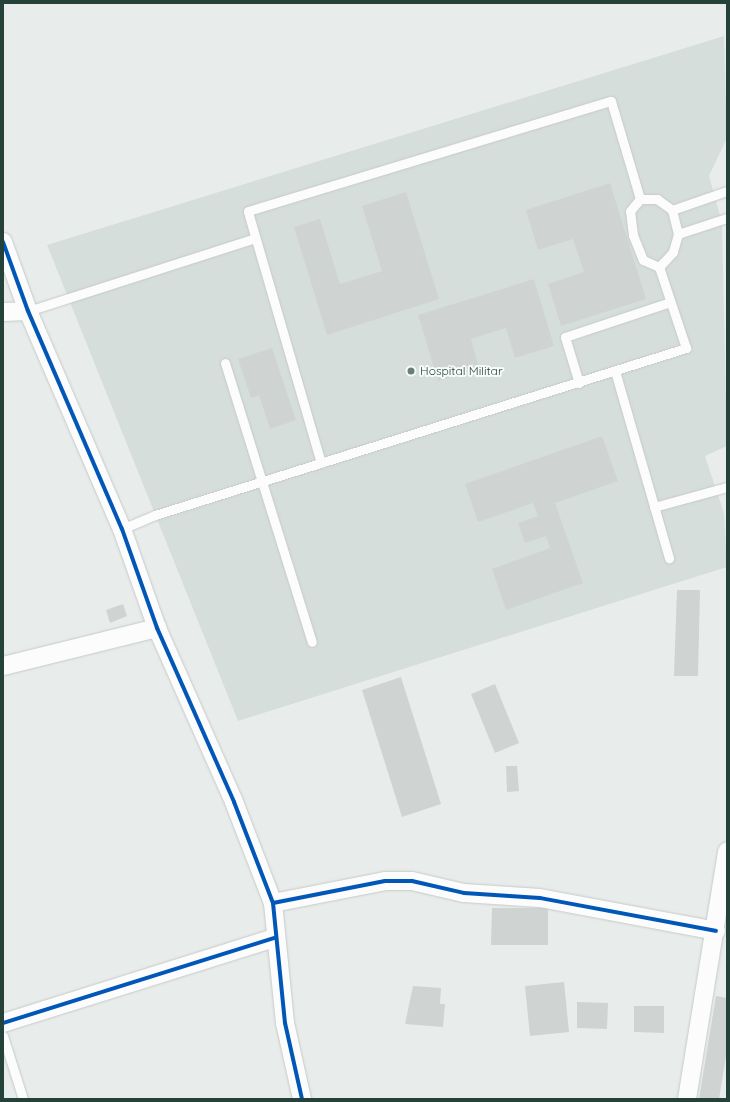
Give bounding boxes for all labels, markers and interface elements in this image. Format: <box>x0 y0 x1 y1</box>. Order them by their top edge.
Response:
place label: Hospital Militar <box>420 364 503 378</box>
marker: Hospital Militar <box>405 365 417 377</box>

